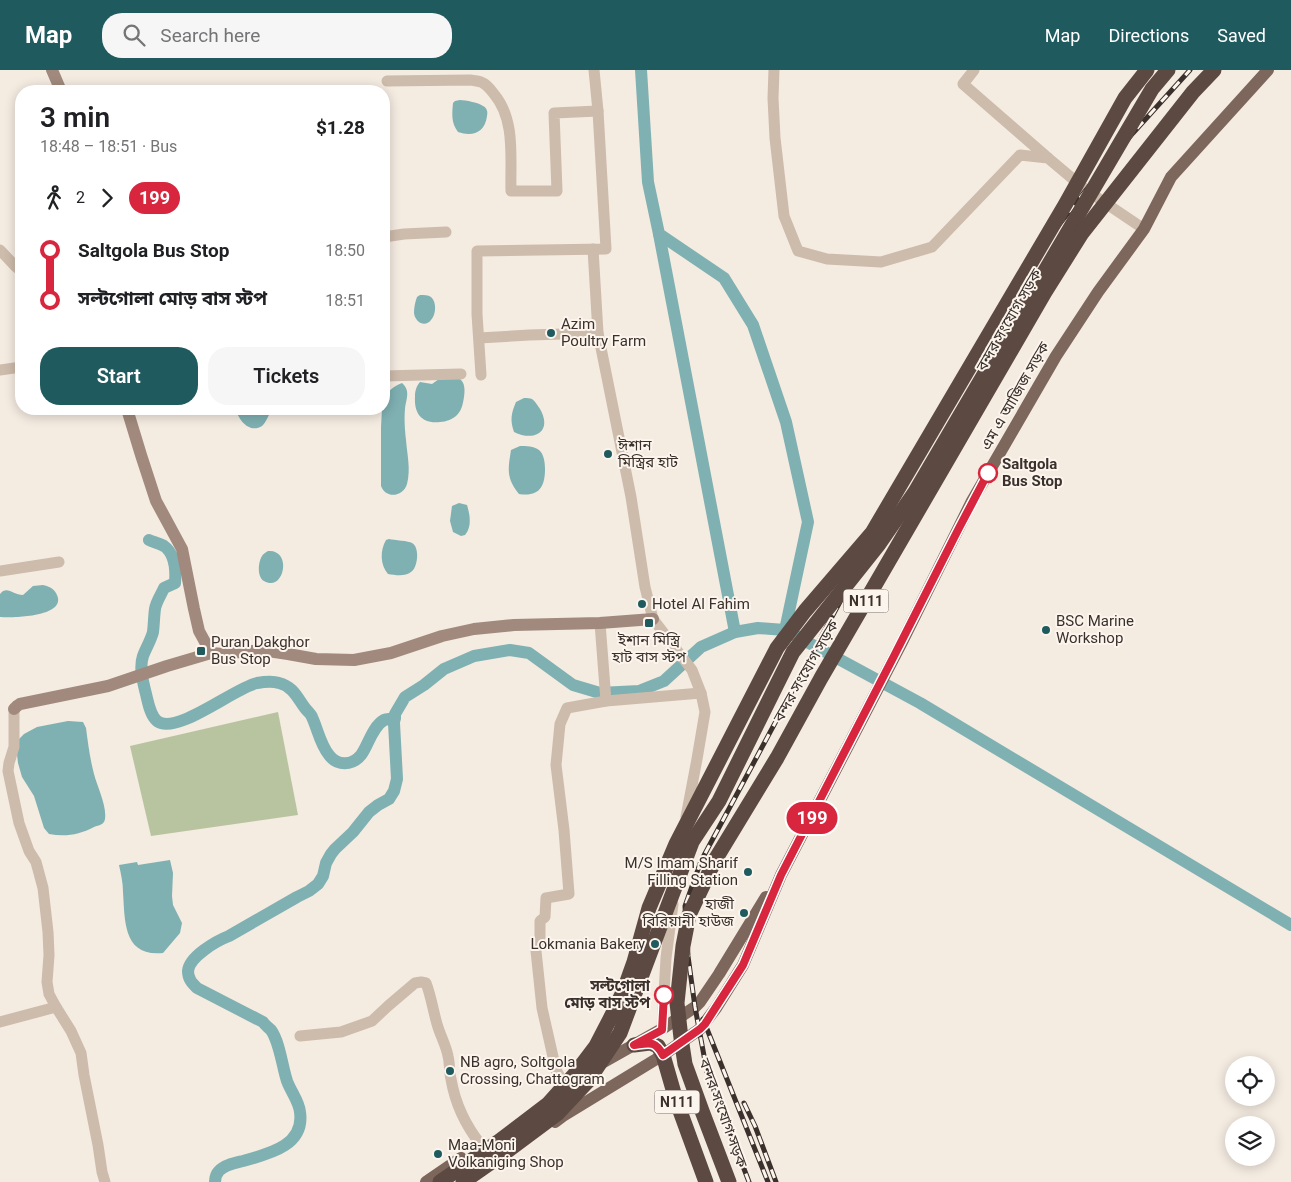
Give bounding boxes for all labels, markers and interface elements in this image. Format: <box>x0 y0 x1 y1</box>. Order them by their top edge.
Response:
search box <box>102 13 452 58</box>
text: Map <box>25 21 72 49</box>
icon: search <box>120 21 148 49</box>
text: Search here <box>160 24 260 47</box>
text: Map <box>1045 25 1080 46</box>
text: Directions <box>1108 25 1189 46</box>
text: Saved <box>1217 25 1266 46</box>
text: 3 min <box>40 101 110 134</box>
text: $1.28 <box>316 116 365 139</box>
text: 18:48 – 18:51 · Bus <box>40 137 177 156</box>
icon: walk <box>40 184 68 212</box>
icon: forward <box>93 184 121 212</box>
text: 199 <box>139 187 170 208</box>
text: 2 <box>76 188 85 207</box>
text: Saltgola Bus Stop <box>78 239 229 262</box>
text: 18:50 <box>325 241 365 260</box>
street label: বন্দর সংযোগ সড়ক <box>972 265 1046 375</box>
text: সল্টগোলা মোড় বাস স্টপ <box>78 287 267 310</box>
text: 18:51 <box>325 291 365 310</box>
place label: Azim Poultry Farm <box>561 315 646 350</box>
marker: Azim Poultry Farm <box>545 327 557 339</box>
street label: এম এ আজিজ সড়ক <box>977 338 1054 453</box>
button: Start <box>40 347 198 405</box>
button: Tickets <box>208 347 365 405</box>
place label: ঈশান মিস্ত্রির হাট <box>617 436 679 471</box>
marker: ঈশান মিস্ত্রির হাট <box>602 448 614 460</box>
place label: Saltgola Bus Stop <box>1002 455 1062 490</box>
marker: Saltgola Bus Stop <box>978 463 998 483</box>
road number: N111 <box>844 590 888 612</box>
place label: Hotel Al Fahim <box>652 595 750 613</box>
marker: Hotel Al Fahim <box>636 598 648 610</box>
place label: BSC Marine Workshop <box>1056 612 1134 647</box>
street label: বন্দর সংযোগ সড়ক <box>769 616 843 726</box>
marker: ইশান মিস্ত্রি হাট বাস স্টপ <box>643 617 655 629</box>
marker: BSC Marine Workshop <box>1040 624 1052 636</box>
place label: ইশান মিস্ত্রি হাট বাস স্টপ <box>611 631 686 666</box>
place label: Puran Dakghor Bus Stop <box>211 633 309 668</box>
marker: Puran Dakghor Bus Stop <box>195 645 207 657</box>
line badge: 199 <box>783 802 841 834</box>
text: 199 <box>797 807 827 828</box>
place label: M/S Imam Sharif Filling Station <box>625 854 739 889</box>
marker: M/S Imam Sharif Filling Station <box>742 866 754 878</box>
place label: হাজী বিরিয়ানী হাউজ <box>641 895 735 930</box>
marker: হাজী বিরিয়ানী হাউজ <box>738 907 750 919</box>
place label: Lokmania Bakery <box>530 935 645 953</box>
marker: Lokmania Bakery <box>649 938 661 950</box>
place label: সল্টগোলা মোড় বাস স্টপ <box>564 977 651 1012</box>
marker: সল্টগোলা মোড় বাস স্টপ <box>654 985 674 1005</box>
place label: NB agro, Soltgola Crossing, Chattogram <box>460 1053 605 1088</box>
street label: বন্দর সংযোগ সড়ক <box>695 1055 751 1171</box>
map controls <box>1225 1056 1275 1166</box>
button: locate <box>1225 1056 1275 1106</box>
marker: NB agro, Soltgola Crossing, Chattogram <box>444 1065 456 1077</box>
road number: N111 <box>654 1090 700 1114</box>
button: layers <box>1225 1116 1275 1166</box>
place label: Maa-Moni Volkaniging Shop <box>448 1136 564 1171</box>
marker: Maa-Moni Volkaniging Shop <box>432 1148 444 1160</box>

